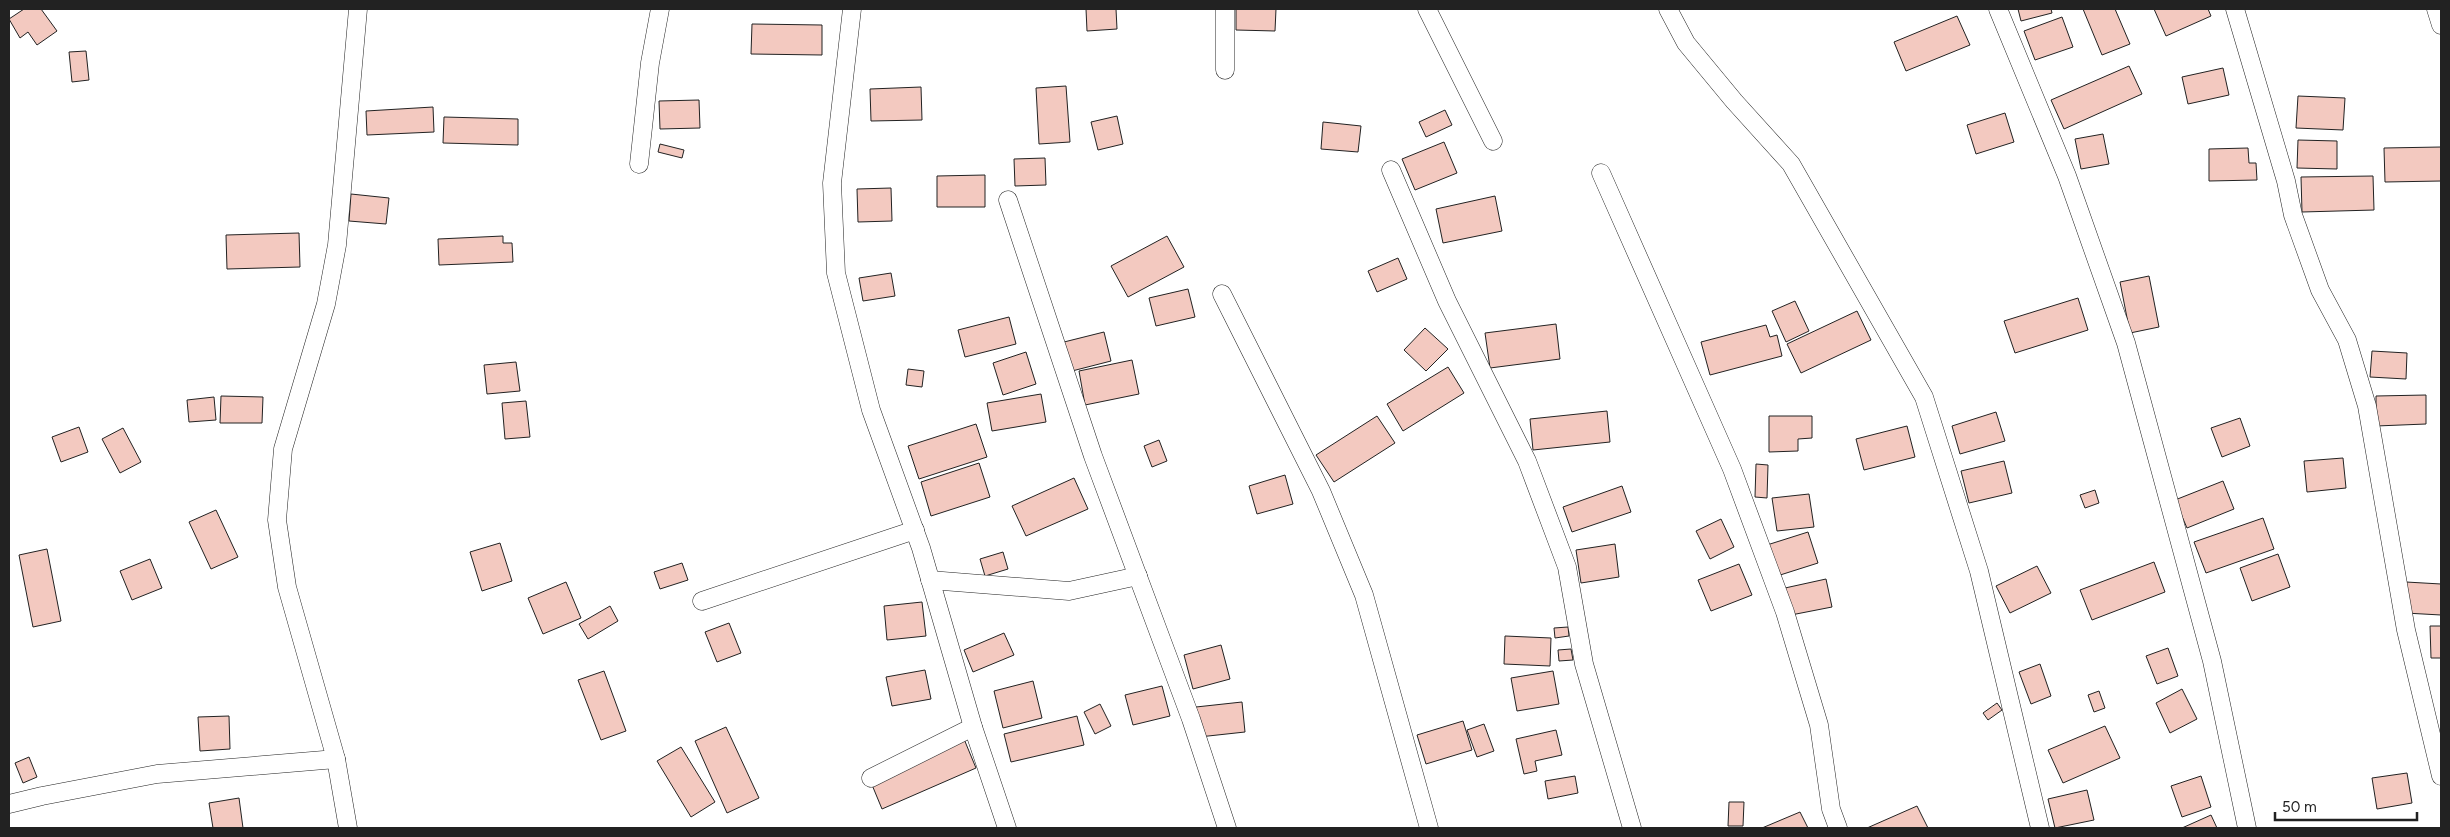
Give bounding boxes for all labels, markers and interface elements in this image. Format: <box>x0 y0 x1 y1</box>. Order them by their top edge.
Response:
scale bar <box>2275 790 2418 822</box>
text: 50 m <box>2282 798 2317 816</box>

